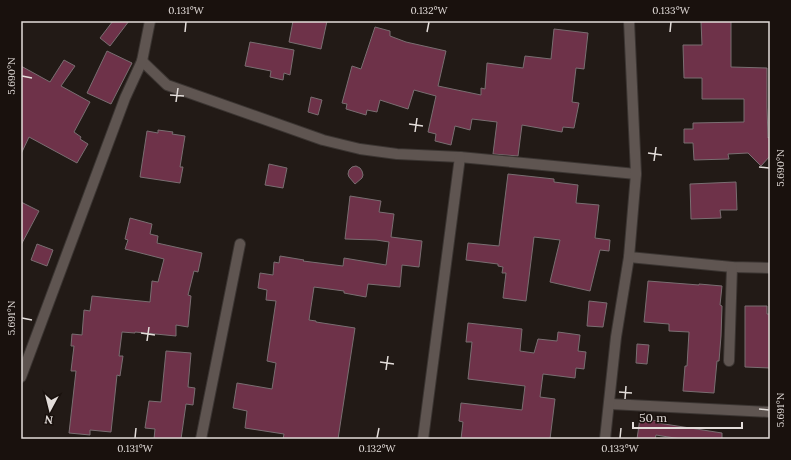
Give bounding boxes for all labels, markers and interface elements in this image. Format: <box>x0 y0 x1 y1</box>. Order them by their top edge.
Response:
text: 0.131°W <box>168 4 205 17</box>
text: 0.132°W <box>410 4 449 17</box>
text: 0.133°W <box>652 4 691 17</box>
text: 5.690°N <box>5 57 18 95</box>
text: 5.690°N <box>774 149 787 187</box>
text: 5.691°N <box>5 300 18 335</box>
north arrow <box>30 390 70 430</box>
text: 5.691°N <box>774 392 787 427</box>
scale bar <box>633 404 742 430</box>
text: 50 m <box>639 410 667 425</box>
text: N <box>43 412 54 427</box>
text: 0.131°W <box>117 442 154 455</box>
text: 0.132°W <box>358 442 397 455</box>
text: 0.133°W <box>601 442 640 455</box>

